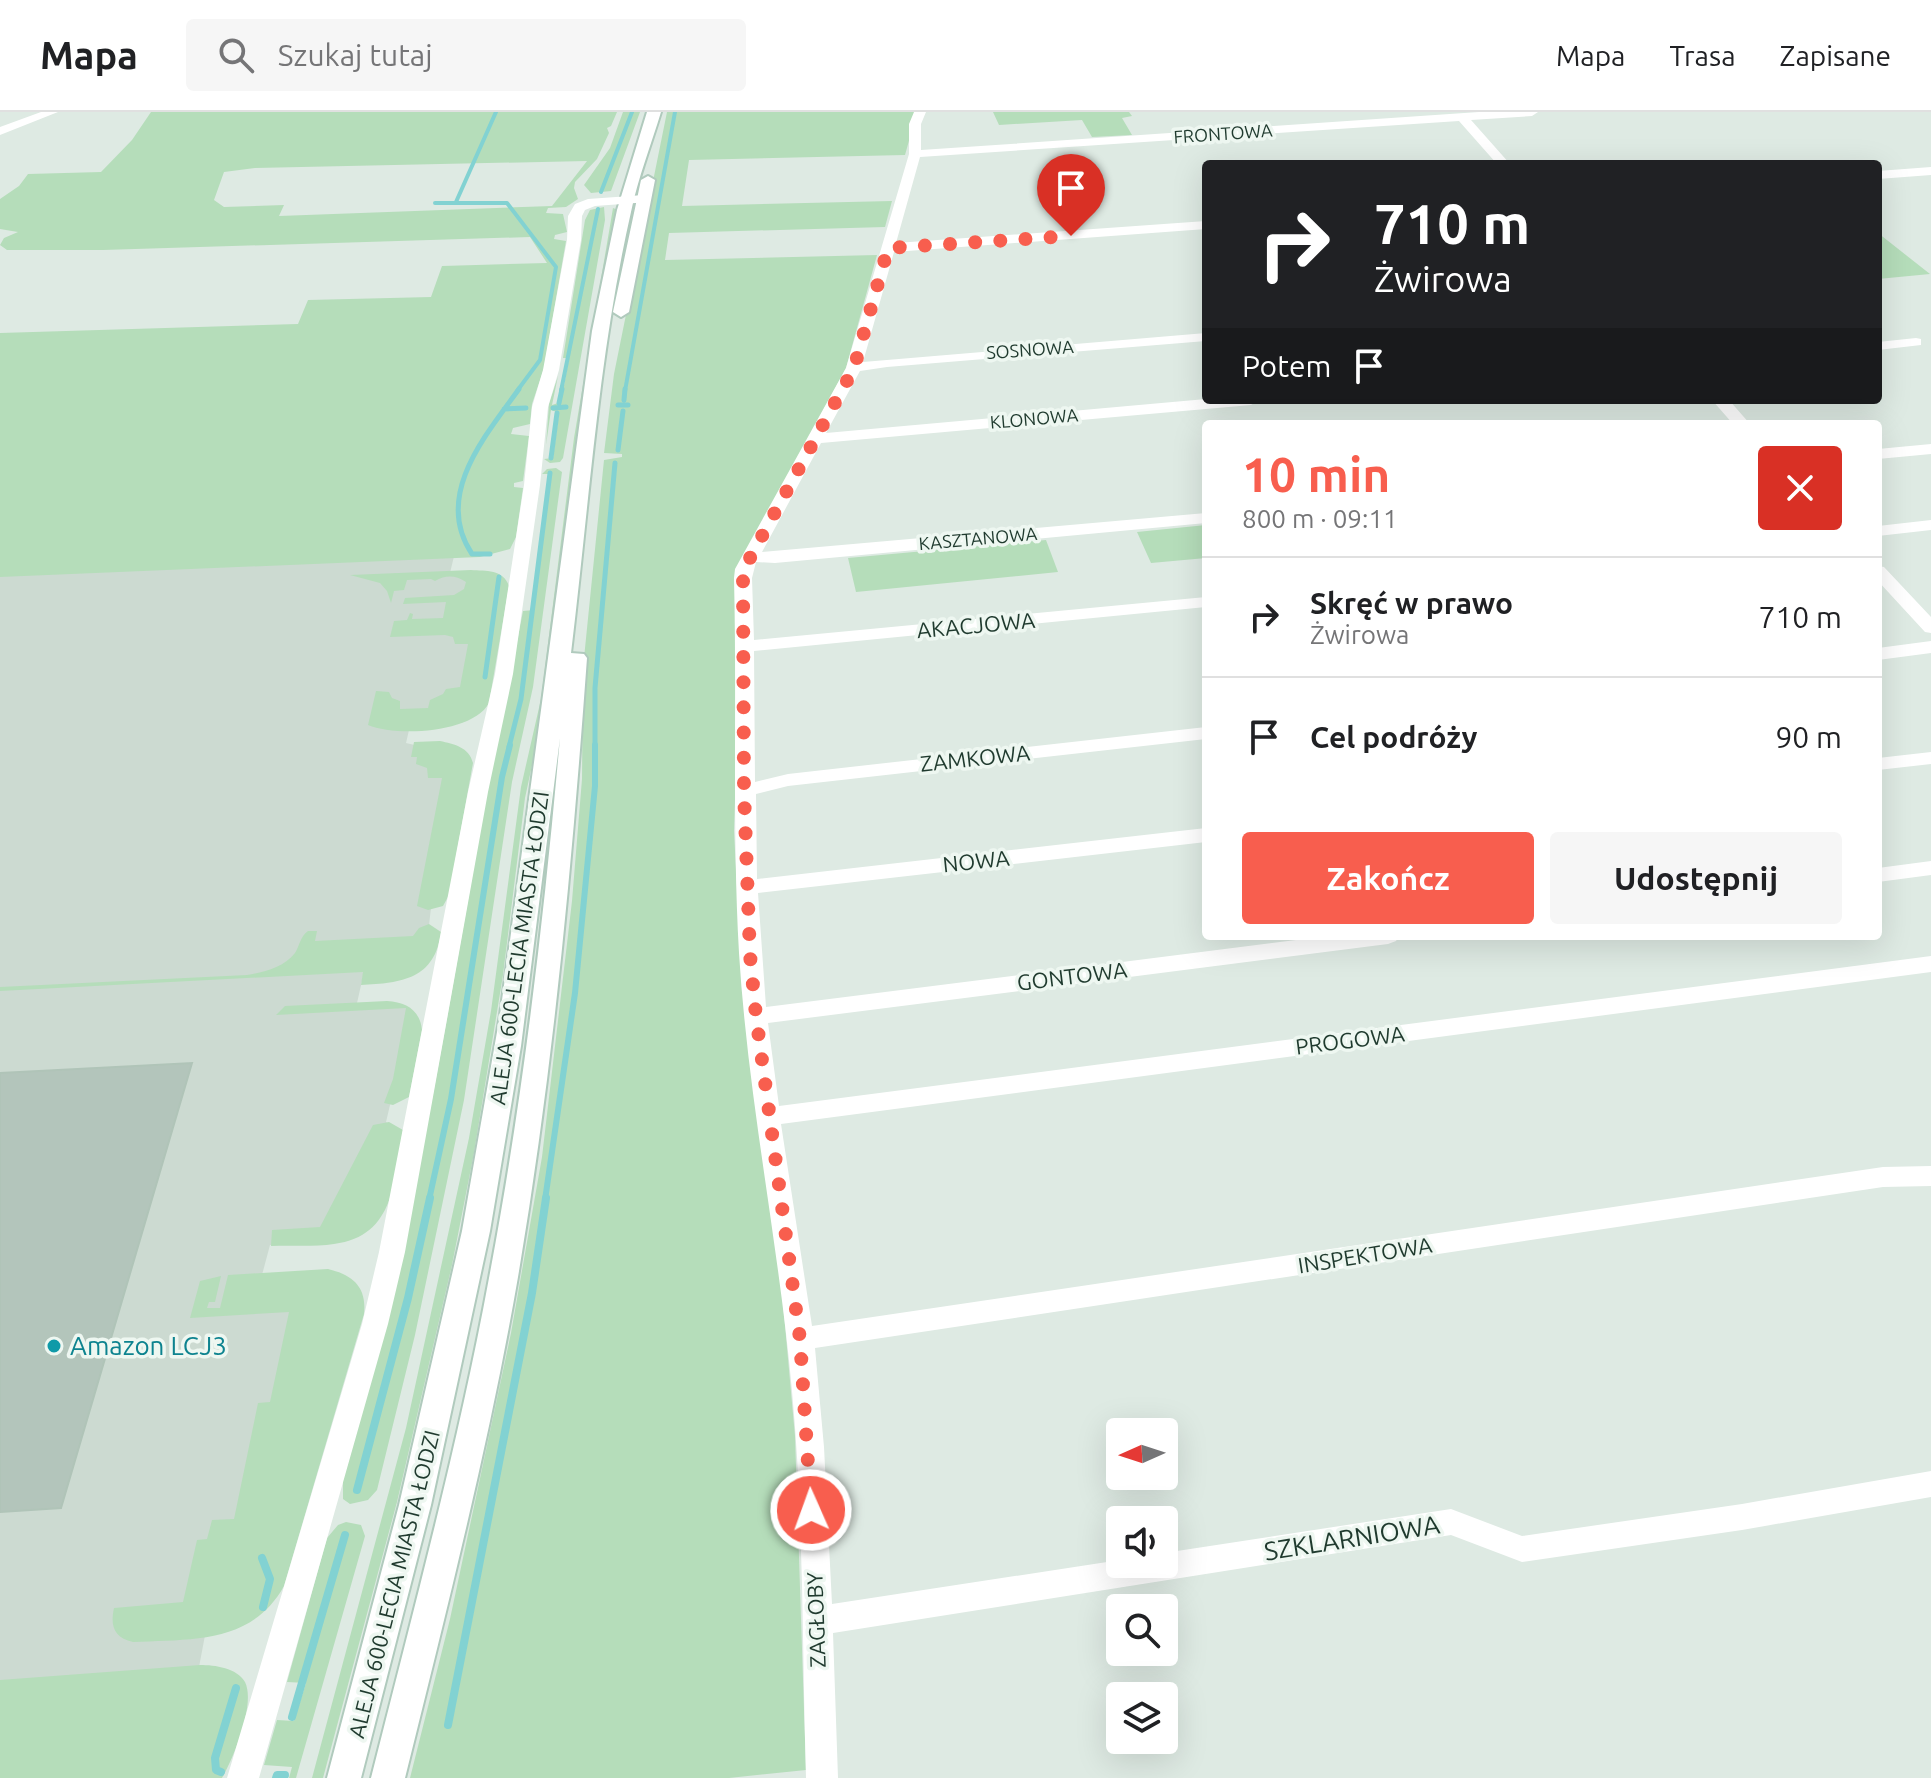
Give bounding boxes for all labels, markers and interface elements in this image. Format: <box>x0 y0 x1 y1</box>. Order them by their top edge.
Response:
search box <box>186 19 746 91</box>
icon: search <box>214 33 258 77</box>
text: Mapa <box>40 34 138 76</box>
text: Szukaj tutaj <box>278 38 433 72</box>
text: Mapa <box>1556 40 1625 71</box>
text: Trasa <box>1669 40 1736 71</box>
text: Zapisane <box>1780 40 1891 71</box>
street label: FRONTOWA <box>1173 120 1273 146</box>
pin <box>1037 154 1105 236</box>
icon: arrive <box>1049 166 1093 210</box>
icon: right <box>1242 192 1346 296</box>
text: 710 m <box>1374 192 1530 255</box>
text: Żwirowa <box>1374 258 1512 299</box>
street label: SOSNOWA <box>985 336 1075 362</box>
icon: arrive <box>1347 344 1391 388</box>
text: Potem <box>1242 349 1331 383</box>
street label: KLONOWA <box>989 404 1079 432</box>
button: close <box>1758 446 1842 530</box>
text: 10 min <box>1242 447 1390 501</box>
text: 800 m · 09:11 <box>1242 504 1398 533</box>
street label: KASZTANOWA <box>918 523 1038 553</box>
text: Skręć w prawo <box>1310 586 1513 620</box>
icon: right <box>1242 595 1286 639</box>
text: 710 m <box>1758 600 1842 634</box>
street label: AKACJOWA <box>916 607 1037 642</box>
text: Żwirowa <box>1310 620 1409 649</box>
icon: arrive <box>1242 715 1286 759</box>
text: Cel podróży <box>1310 720 1477 754</box>
text: 90 m <box>1775 720 1842 754</box>
street label: ZAMKOWA <box>919 739 1032 776</box>
street label: ALEJA 600-LECIA MIASTA ŁODZI <box>484 790 553 1106</box>
button: Zakończ <box>1242 832 1534 924</box>
button: Udostępnij <box>1550 832 1842 924</box>
street label: NOWA <box>941 844 1011 876</box>
street label: GONTOWA <box>1015 956 1129 995</box>
street label: PROGOWA <box>1294 1020 1407 1059</box>
street label: INSPEKTOWA <box>1296 1231 1434 1277</box>
place label: Amazon LCJ3 <box>70 1331 227 1360</box>
marker: Amazon LCJ3 <box>45 1337 63 1355</box>
north arrow <box>1106 1418 1178 1490</box>
map controls <box>1106 1418 1178 1754</box>
street label: ALEJA 600-LECIA MIASTA ŁODZI <box>343 1427 444 1740</box>
position arrow <box>769 1468 853 1552</box>
button: sound <box>1106 1506 1178 1578</box>
street label: SZKLARNIOWA <box>1262 1509 1442 1566</box>
street label: ZAGŁOBY <box>801 1571 830 1668</box>
button: search <box>1106 1594 1178 1666</box>
button: layers <box>1106 1682 1178 1754</box>

